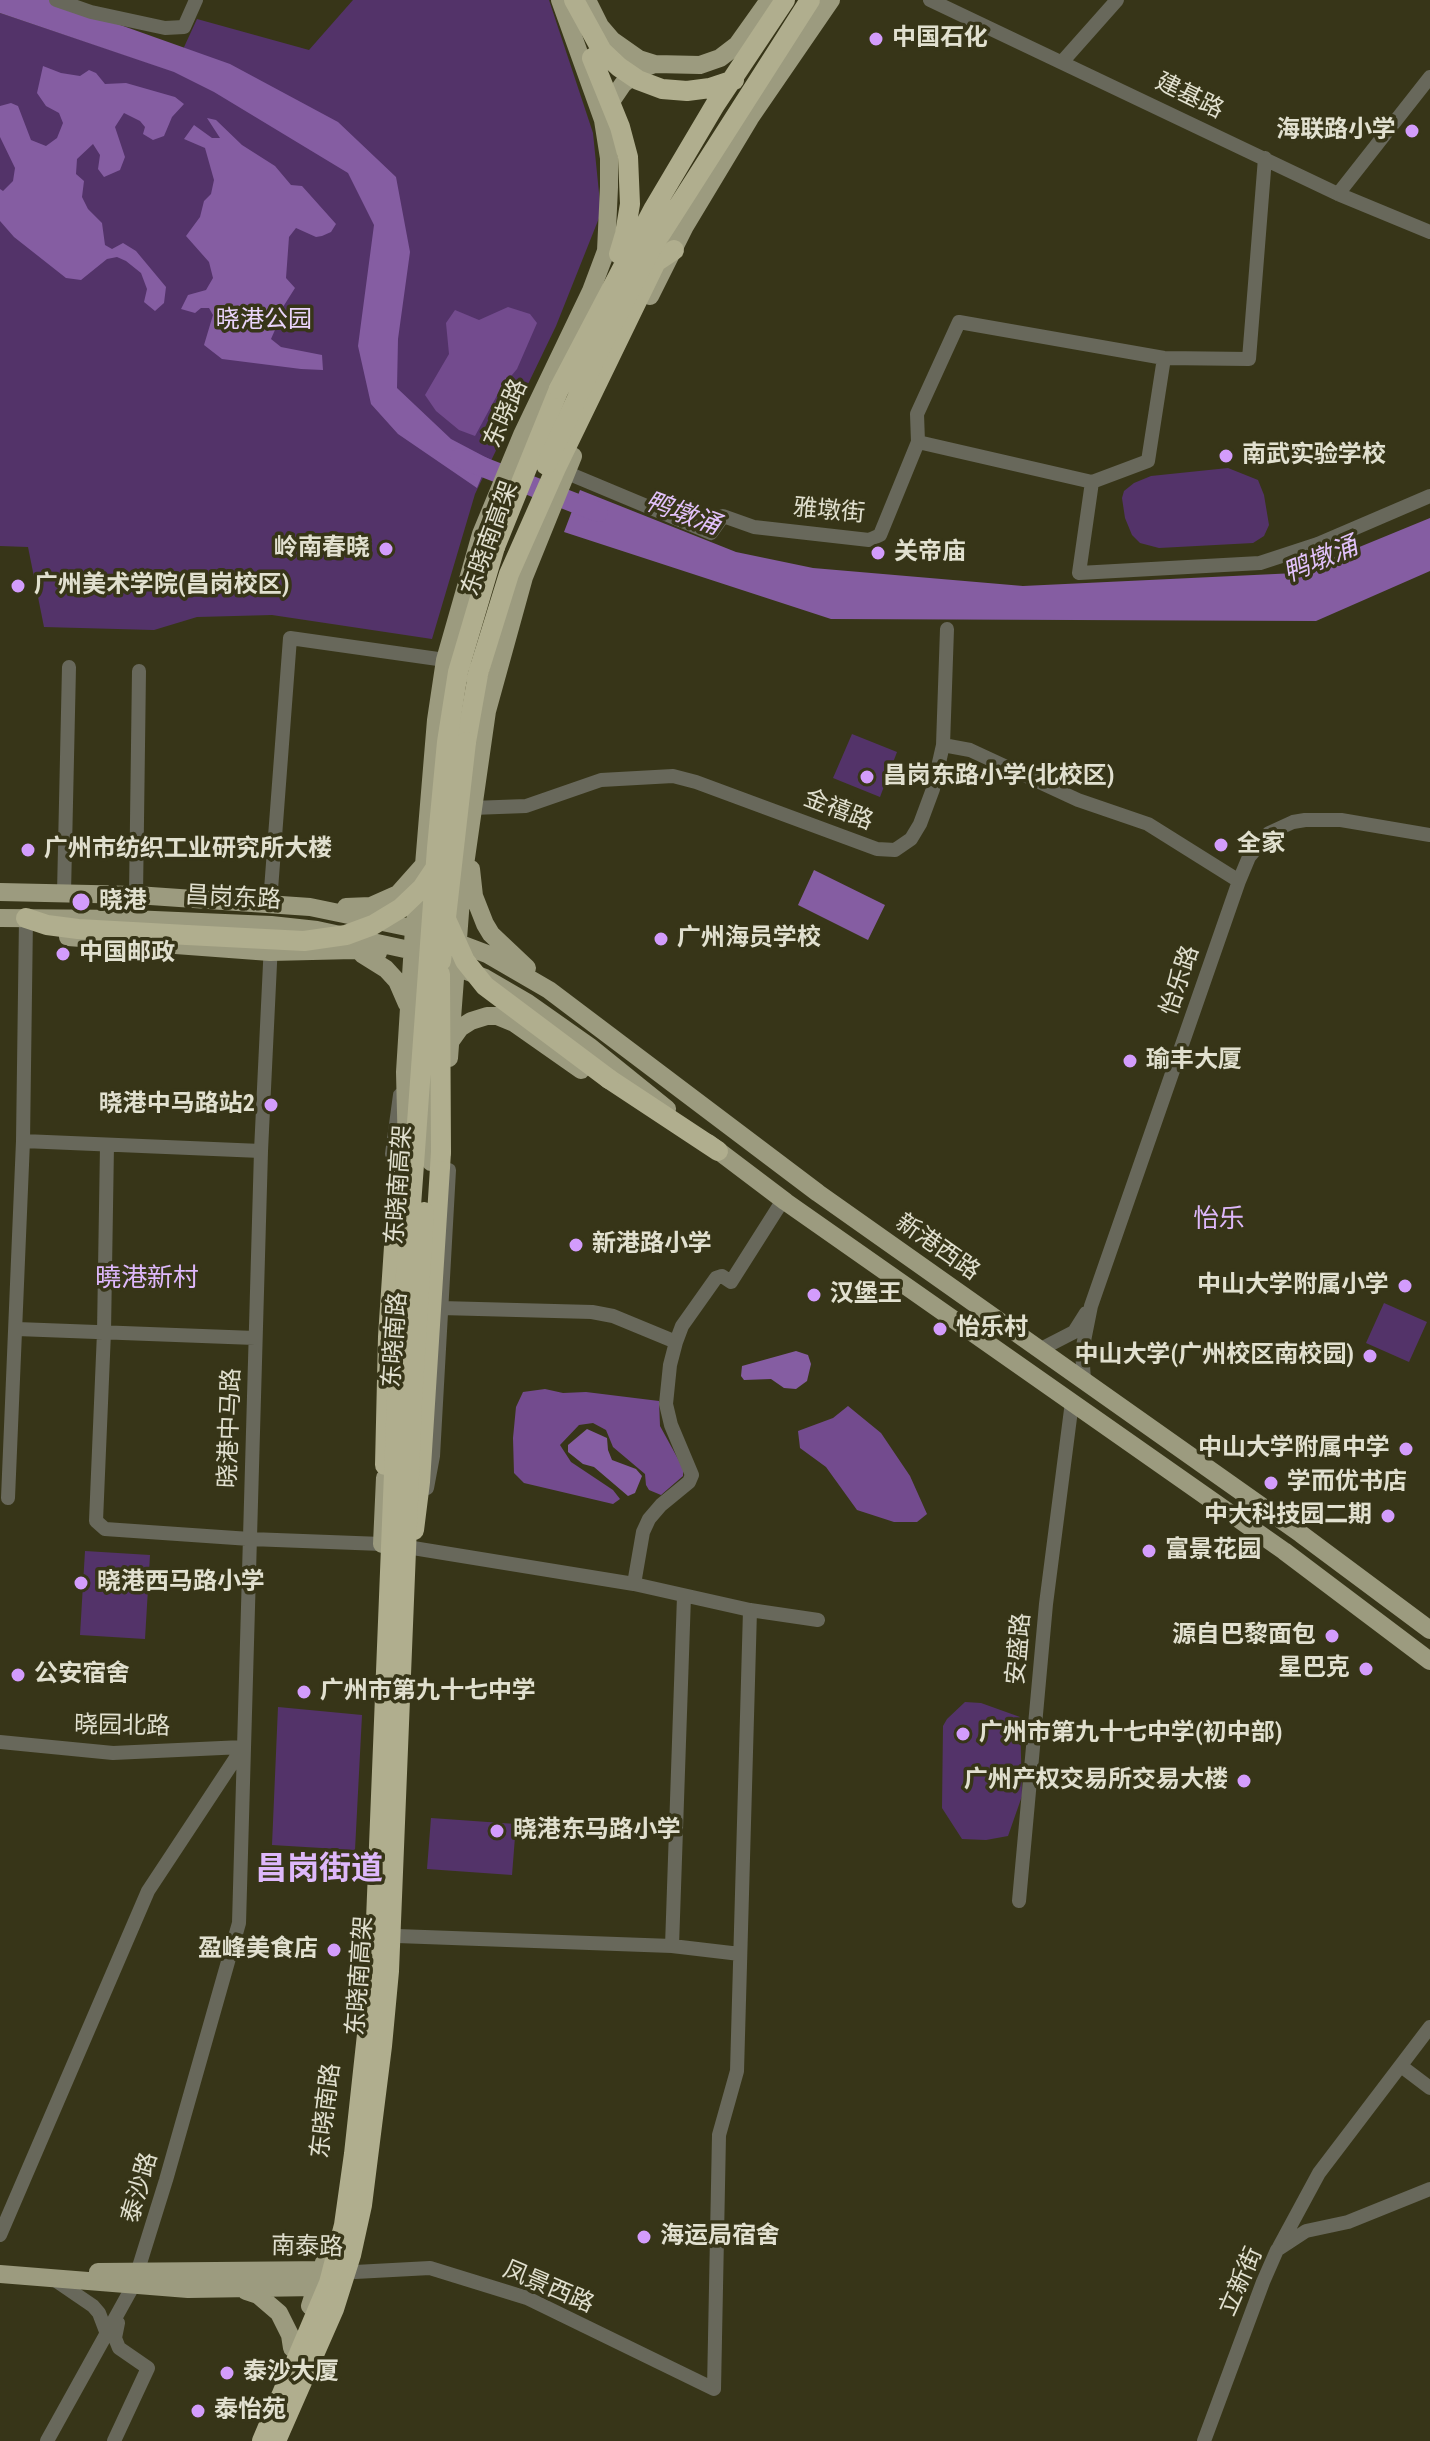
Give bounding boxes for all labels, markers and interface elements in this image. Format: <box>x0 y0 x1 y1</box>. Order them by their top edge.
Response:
place label: 中国石化 <box>892 25 988 53</box>
marker: 中国石化 <box>867 30 885 48</box>
street label: 建基路 <box>1150 68 1228 126</box>
place label: 海联路小学 <box>1276 117 1396 145</box>
marker: 海联路小学 <box>1403 122 1421 140</box>
park label: 晓港公园 <box>216 307 312 335</box>
street label: 东晓路 <box>479 375 535 453</box>
place label: 南武实验学校 <box>1242 442 1386 470</box>
marker: 南武实验学校 <box>1217 447 1235 465</box>
street label: 东晓南高架 <box>457 478 525 600</box>
water label: 鸭墩涌 <box>640 487 724 543</box>
street label: 雅墩街 <box>792 495 866 529</box>
water label: 鸭墩涌 <box>1279 531 1363 591</box>
place label: 岭南春晓 <box>274 535 370 563</box>
place label: 关帝庙 <box>894 539 966 567</box>
marker: 岭南春晓 <box>377 540 395 558</box>
marker: 关帝庙 <box>869 544 887 562</box>
place label: 广州美术学院(昌岗校区) <box>34 572 290 600</box>
marker: 广州美术学院(昌岗校区) <box>9 577 27 595</box>
place label: 昌岗东路小学(北校区) <box>883 763 1115 791</box>
marker: 昌岗东路小学(北校区) <box>858 768 876 786</box>
street label: 金禧路 <box>799 785 877 837</box>
place label: 全家 <box>1237 831 1285 859</box>
place label: 广州市纺织工业研究所大楼 <box>44 836 332 864</box>
marker: 全家 <box>1212 836 1230 854</box>
marker: 广州市纺织工业研究所大楼 <box>19 841 37 859</box>
street label: 昌岗东路 <box>184 882 282 916</box>
place label: 晓港 <box>99 888 147 916</box>
marker: 晓港 <box>70 891 92 913</box>
place label: 广州海员学校 <box>677 925 821 953</box>
marker: 广州海员学校 <box>652 930 670 948</box>
place label: 中国邮政 <box>79 940 175 968</box>
street label: 怡乐路 <box>1156 942 1206 1020</box>
marker: 中国邮政 <box>54 945 72 963</box>
place label: 瑜丰大厦 <box>1146 1047 1242 1075</box>
marker: 瑜丰大厦 <box>1121 1052 1139 1070</box>
place label: 晓港中马路站2 <box>99 1091 255 1119</box>
marker: 晓港中马路站2 <box>262 1096 280 1114</box>
street label: 东晓南高架 <box>381 1124 419 1246</box>
district label: 怡乐 <box>1193 1204 1245 1236</box>
street label: 新港西路 <box>889 1209 985 1287</box>
place label: 新港路小学 <box>592 1231 712 1259</box>
marker: 新港路小学 <box>567 1236 585 1254</box>
district label: 曉港新村 <box>95 1263 199 1295</box>
place label: 中山大学附属小学 <box>1197 1272 1389 1300</box>
marker: 中山大学附属小学 <box>1396 1277 1414 1295</box>
place label: 汉堡王 <box>830 1281 902 1309</box>
marker: 汉堡王 <box>805 1286 823 1304</box>
street label: 东晓南路 <box>378 1291 414 1389</box>
place label: 怡乐村 <box>956 1315 1028 1343</box>
marker: 怡乐村 <box>931 1320 949 1338</box>
place label: 中山大学(广州校区南校园) <box>1074 1342 1354 1370</box>
marker: 中山大学(广州校区南校园) <box>1361 1347 1379 1365</box>
street label: 晓港中马路 <box>215 1368 247 1488</box>
place label: 中山大学附属中学 <box>1198 1435 1390 1463</box>
marker: 中山大学附属中学 <box>1397 1440 1415 1458</box>
place label: 学而优书店 <box>1287 1469 1407 1497</box>
marker: 学而优书店 <box>1262 1474 1280 1492</box>
place label: 中大科技园二期 <box>1204 1502 1372 1530</box>
marker: 中大科技园二期 <box>1379 1507 1397 1525</box>
place label: 富景花园 <box>1165 1537 1261 1565</box>
marker: 富景花园 <box>1140 1542 1158 1560</box>
place label: 晓港西马路小学 <box>97 1569 265 1597</box>
marker: 晓港西马路小学 <box>72 1574 90 1592</box>
street label: 安盛路 <box>1003 1612 1037 1686</box>
place label: 源自巴黎面包 <box>1172 1622 1316 1650</box>
marker: 源自巴黎面包 <box>1323 1627 1341 1645</box>
place label: 星巴克 <box>1278 1655 1350 1683</box>
marker: 星巴克 <box>1357 1660 1375 1678</box>
place label: 公安宿舍 <box>34 1661 130 1689</box>
marker: 公安宿舍 <box>9 1666 27 1684</box>
place label: 广州市第九十七中学 <box>320 1678 536 1706</box>
marker: 广州市第九十七中学 <box>295 1683 313 1701</box>
street label: 晓园北路 <box>74 1712 170 1742</box>
place label: 广州市第九十七中学(初中部) <box>979 1720 1283 1748</box>
marker: 广州市第九十七中学(初中部) <box>954 1725 972 1743</box>
place label: 广州产权交易所交易大楼 <box>964 1767 1228 1795</box>
marker: 广州产权交易所交易大楼 <box>1235 1772 1253 1790</box>
place label: 晓港东马路小学 <box>513 1817 681 1845</box>
marker: 晓港东马路小学 <box>488 1822 506 1840</box>
district label: 昌岗街道 <box>255 1852 383 1890</box>
street label: 东晓南高架 <box>342 1915 380 2037</box>
place label: 盈峰美食店 <box>198 1936 318 1964</box>
marker: 盈峰美食店 <box>325 1941 343 1959</box>
street label: 东晓南路 <box>307 2062 347 2160</box>
street label: 泰沙路 <box>117 2149 165 2227</box>
place label: 海运局宿舍 <box>660 2223 780 2251</box>
marker: 海运局宿舍 <box>635 2228 653 2246</box>
street label: 南泰路 <box>271 2233 343 2263</box>
street label: 立新街 <box>1214 2243 1270 2321</box>
street label: 凤景西路 <box>498 2256 598 2320</box>
place label: 泰沙大厦 <box>243 2359 339 2387</box>
marker: 泰沙大厦 <box>218 2364 236 2382</box>
place label: 泰怡苑 <box>214 2397 286 2425</box>
marker: 泰怡苑 <box>189 2402 207 2420</box>

